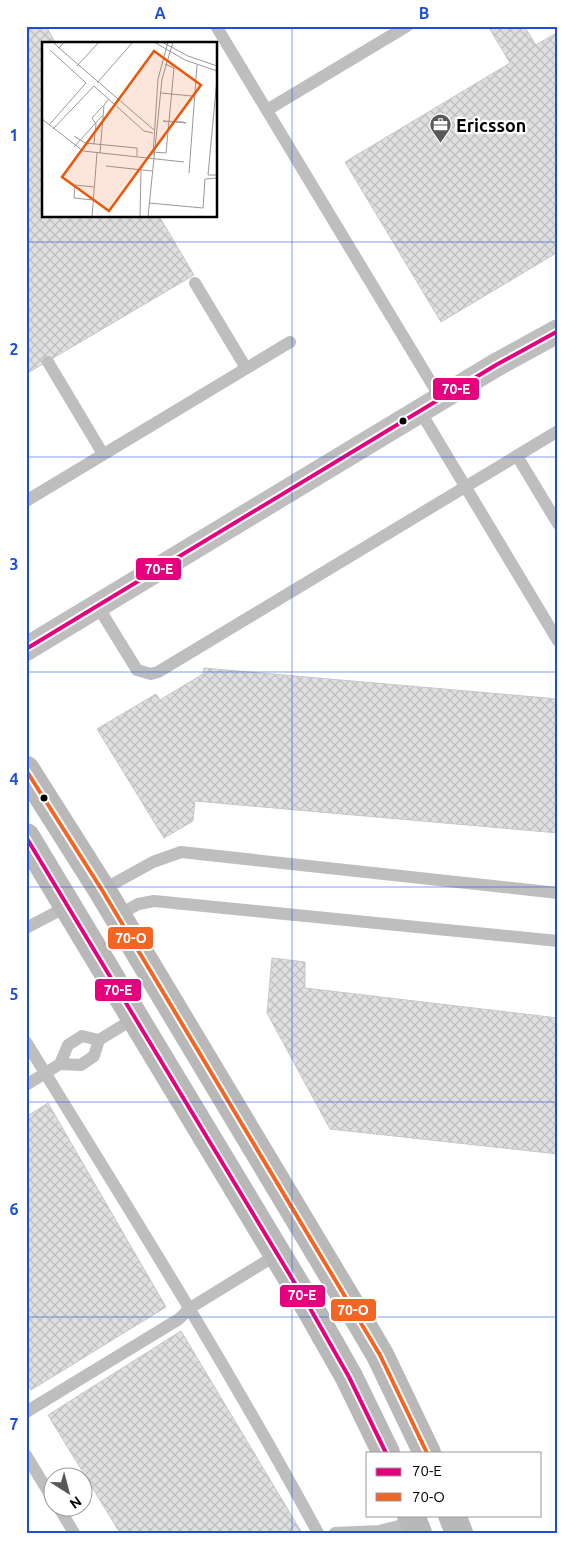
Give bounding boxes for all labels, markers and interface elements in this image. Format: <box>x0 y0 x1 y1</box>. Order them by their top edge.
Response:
text: A <box>154 4 166 22</box>
text: B <box>419 4 429 22</box>
inset map <box>42 42 218 218</box>
office icon: Ericsson <box>428 113 452 144</box>
place label: Ericsson <box>456 115 526 135</box>
text: 1 <box>9 126 19 144</box>
text: 2 <box>9 340 19 358</box>
line badge: 70-E <box>432 377 480 401</box>
text: 70-E <box>442 381 470 397</box>
unlabelled marker <box>398 416 408 426</box>
text: 3 <box>9 555 19 573</box>
line badge: 70-E <box>135 557 182 581</box>
text: 70-E <box>145 561 173 577</box>
text: 4 <box>9 770 19 788</box>
unlabelled marker <box>39 793 49 803</box>
line badge: 70-O <box>107 926 154 950</box>
text: 70-O <box>115 930 147 946</box>
line badge: 70-E <box>94 978 142 1002</box>
text: 70-E <box>104 982 132 998</box>
text: 5 <box>9 985 19 1003</box>
text: 6 <box>9 1200 19 1218</box>
line badge: 70-E <box>279 1284 326 1308</box>
text: 70-E <box>288 1287 316 1303</box>
line badge: 70-O <box>330 1298 377 1322</box>
text: 70-O <box>337 1302 369 1318</box>
text: 7 <box>9 1415 19 1433</box>
legend <box>366 1452 542 1516</box>
text: 70-E <box>412 1462 442 1479</box>
north arrow <box>42 1466 92 1516</box>
text: 70-O <box>412 1488 445 1505</box>
text: N <box>67 1493 85 1512</box>

